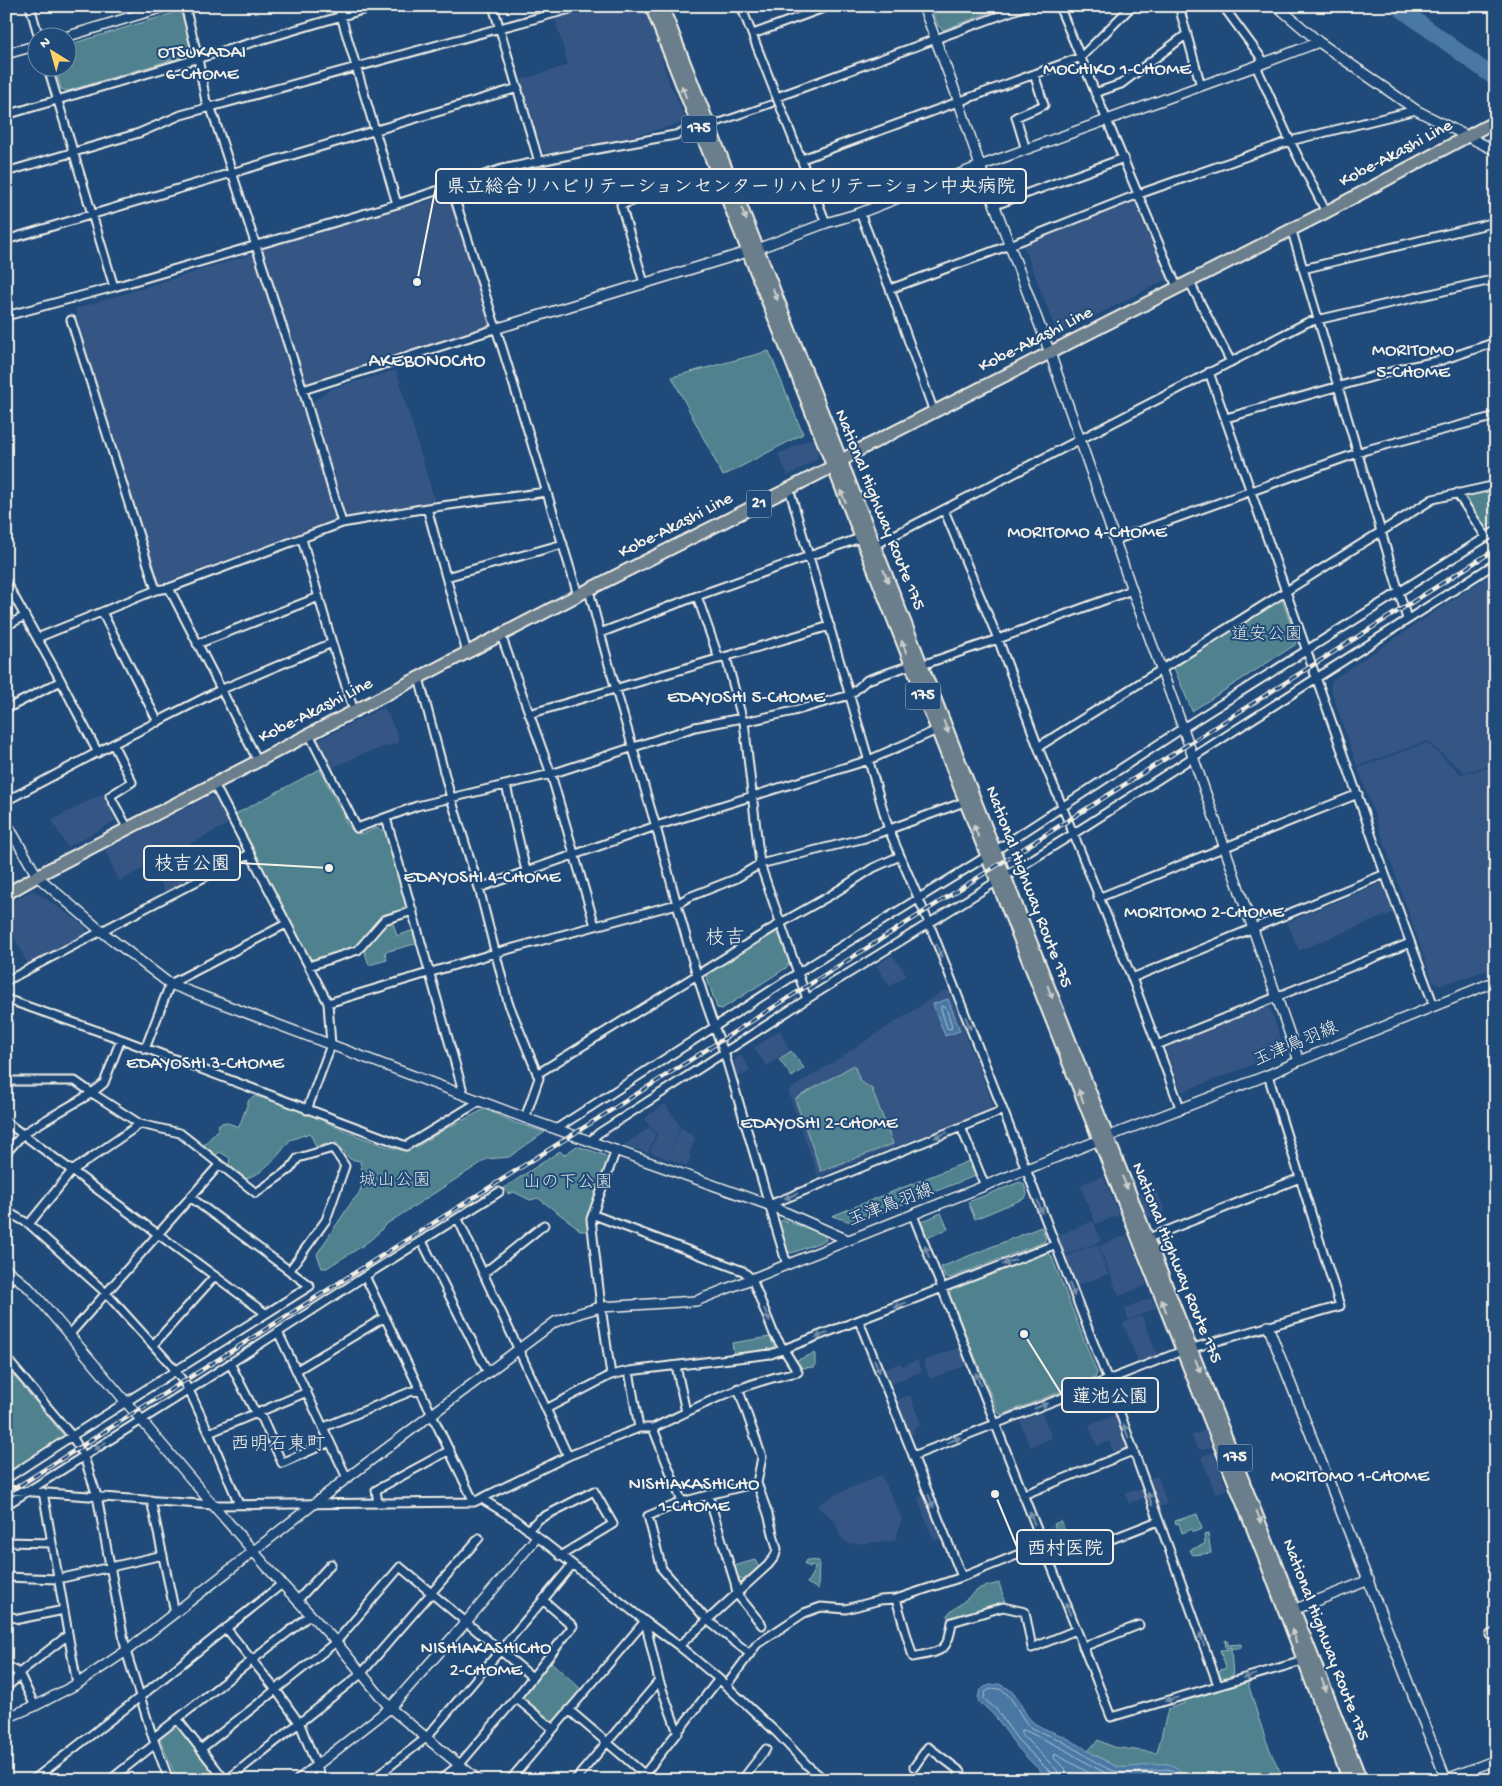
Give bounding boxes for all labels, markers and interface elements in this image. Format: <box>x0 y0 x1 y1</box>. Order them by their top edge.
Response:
north arrow <box>28 28 78 78</box>
text: N <box>37 34 54 53</box>
district label: OTSUKADAI 6-CHOME <box>158 42 246 87</box>
district label: MOCHIKO 1-CHOME <box>1043 59 1192 82</box>
one-way arrow <box>680 84 688 99</box>
street label: Kobe-Akashi Line <box>1336 115 1457 193</box>
road number: 175 <box>682 116 716 142</box>
callout: 県立総合リハビリテーションセンターリハビリテーション中央病院 <box>436 169 1026 203</box>
text: 県立総合リハビリテーションセンターリハビリテーション中央病院 <box>447 176 1015 200</box>
one-way arrow <box>741 207 748 222</box>
one-way arrow <box>772 287 780 302</box>
street label: Kobe-Akashi Line <box>975 302 1097 378</box>
district label: MORITOMO 5-CHOME <box>1372 340 1455 385</box>
district label: AKEBONOCHO <box>369 351 485 374</box>
street label: National Highway Route 175 <box>829 407 929 613</box>
street label: Kobe-Akashi Line <box>615 488 737 564</box>
one-way arrow <box>839 489 847 503</box>
road number: 21 <box>746 490 772 518</box>
district label: MORITOMO 4-CHOME <box>1007 522 1168 545</box>
one-way arrow <box>882 569 890 584</box>
park label: 道安公園 <box>1231 624 1303 646</box>
one-way arrow <box>899 640 907 654</box>
street label: Kobe-Akashi Line <box>255 673 377 749</box>
road number: 175 <box>906 682 940 709</box>
district label: EDAYOSHI 5-CHOME <box>667 687 826 710</box>
one-way arrow <box>942 720 950 735</box>
street label: National Highway Route 175 <box>980 783 1076 991</box>
one-way arrow <box>972 823 980 838</box>
callout: 枝吉公園 <box>144 846 240 880</box>
text: 枝吉公園 <box>154 853 230 877</box>
district label: EDAYOSHI 4-CHOME <box>404 867 562 890</box>
district label: MORITOMO 2-CHOME <box>1124 902 1285 925</box>
district label: 枝吉 <box>705 927 745 951</box>
one-way arrow <box>936 943 943 958</box>
one-way arrow <box>1046 985 1054 1000</box>
one-way arrow <box>964 1016 972 1031</box>
street label: 玉津鳥羽線 <box>1250 1017 1342 1072</box>
district label: EDAYOSHI 3-CHOME <box>126 1053 285 1076</box>
one-way arrow <box>1076 1089 1084 1103</box>
district label: EDAYOSHI 2-CHOME <box>740 1113 899 1136</box>
one-way arrow <box>934 1131 948 1139</box>
street label: National Highway Route 175 <box>1126 1160 1226 1366</box>
park label: 城山公園 <box>359 1170 431 1192</box>
park label: 山の下公園 <box>523 1173 613 1194</box>
one-way arrow <box>1121 1176 1129 1191</box>
street label: 玉津鳥羽線 <box>845 1179 937 1232</box>
one-way arrow <box>784 1193 798 1201</box>
one-way arrow <box>1037 1200 1044 1215</box>
one-way arrow <box>923 1244 930 1259</box>
one-way arrow <box>1001 1258 1016 1266</box>
one-way arrow <box>1068 1283 1076 1298</box>
one-way arrow <box>1160 1298 1168 1313</box>
one-way arrow <box>892 1301 907 1309</box>
one-way arrow <box>763 1308 771 1322</box>
one-way arrow <box>815 1332 829 1340</box>
one-way arrow <box>874 1359 882 1374</box>
one-way arrow <box>1195 1359 1203 1373</box>
one-way arrow <box>973 1372 981 1386</box>
callout: 蓮池公園 <box>1062 1378 1158 1412</box>
text: 蓮池公園 <box>1072 1386 1148 1410</box>
one-way arrow <box>1034 1402 1049 1410</box>
one-way arrow <box>1122 1423 1130 1438</box>
district label: 西明石東町 <box>230 1433 326 1457</box>
one-way arrow <box>947 1436 962 1443</box>
one-way arrow <box>94 1441 107 1451</box>
road number: 175 <box>1218 1445 1252 1472</box>
district label: MORITOMO 1-CHOME <box>1271 1466 1430 1489</box>
district label: NISHIAKASHICHO 1-CHOME <box>629 1474 760 1519</box>
one-way arrow <box>1146 1491 1154 1506</box>
one-way arrow <box>927 1494 935 1509</box>
one-way arrow <box>1028 1510 1036 1525</box>
one-way arrow <box>1255 1510 1263 1524</box>
callout: 西村医院 <box>1017 1530 1113 1564</box>
street label: National Highway Route 175 <box>1277 1536 1373 1744</box>
text: 西村医院 <box>1027 1539 1103 1562</box>
one-way arrow <box>1064 1601 1072 1616</box>
one-way arrow <box>1290 1628 1298 1643</box>
one-way arrow <box>1198 1632 1205 1647</box>
district label: NISHIAKASHICHO 2-CHOME <box>421 1638 552 1683</box>
one-way arrow <box>1242 1673 1257 1681</box>
one-way arrow <box>1320 1678 1328 1693</box>
one-way arrow <box>1164 1695 1179 1703</box>

